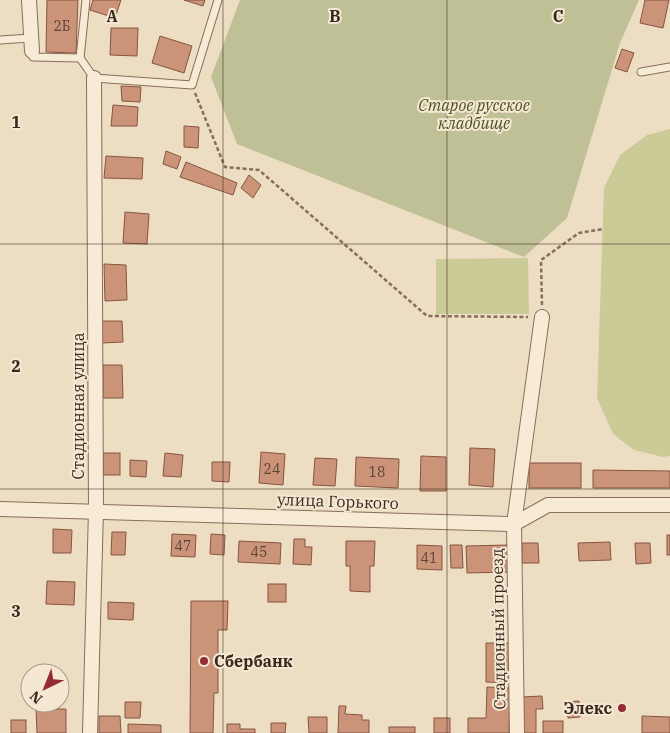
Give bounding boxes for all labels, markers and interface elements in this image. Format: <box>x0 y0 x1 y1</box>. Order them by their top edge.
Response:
text: A <box>106 6 118 26</box>
text: B <box>329 6 341 26</box>
text: C <box>553 6 563 26</box>
house number: 2Б <box>53 17 71 35</box>
park label: Старое русское кладбище <box>418 95 530 133</box>
text: 1 <box>11 112 21 132</box>
street label: Стадионная улица <box>68 332 88 480</box>
text: 2 <box>11 356 21 376</box>
house number: 24 <box>264 460 280 478</box>
house number: 18 <box>369 463 385 481</box>
street label: улица Горького <box>277 489 399 513</box>
house number: 47 <box>175 537 191 555</box>
house number: 45 <box>251 543 267 561</box>
street label: Стадионный проезд <box>487 548 509 710</box>
house number: 41 <box>421 549 437 567</box>
text: 3 <box>11 601 21 621</box>
place label: Сбербанк <box>214 651 293 671</box>
marker: Сбербанк <box>198 655 210 667</box>
north arrow <box>20 663 70 713</box>
text: N <box>26 687 46 708</box>
place label: Элекс <box>564 698 612 718</box>
marker: Элекс <box>616 702 628 714</box>

